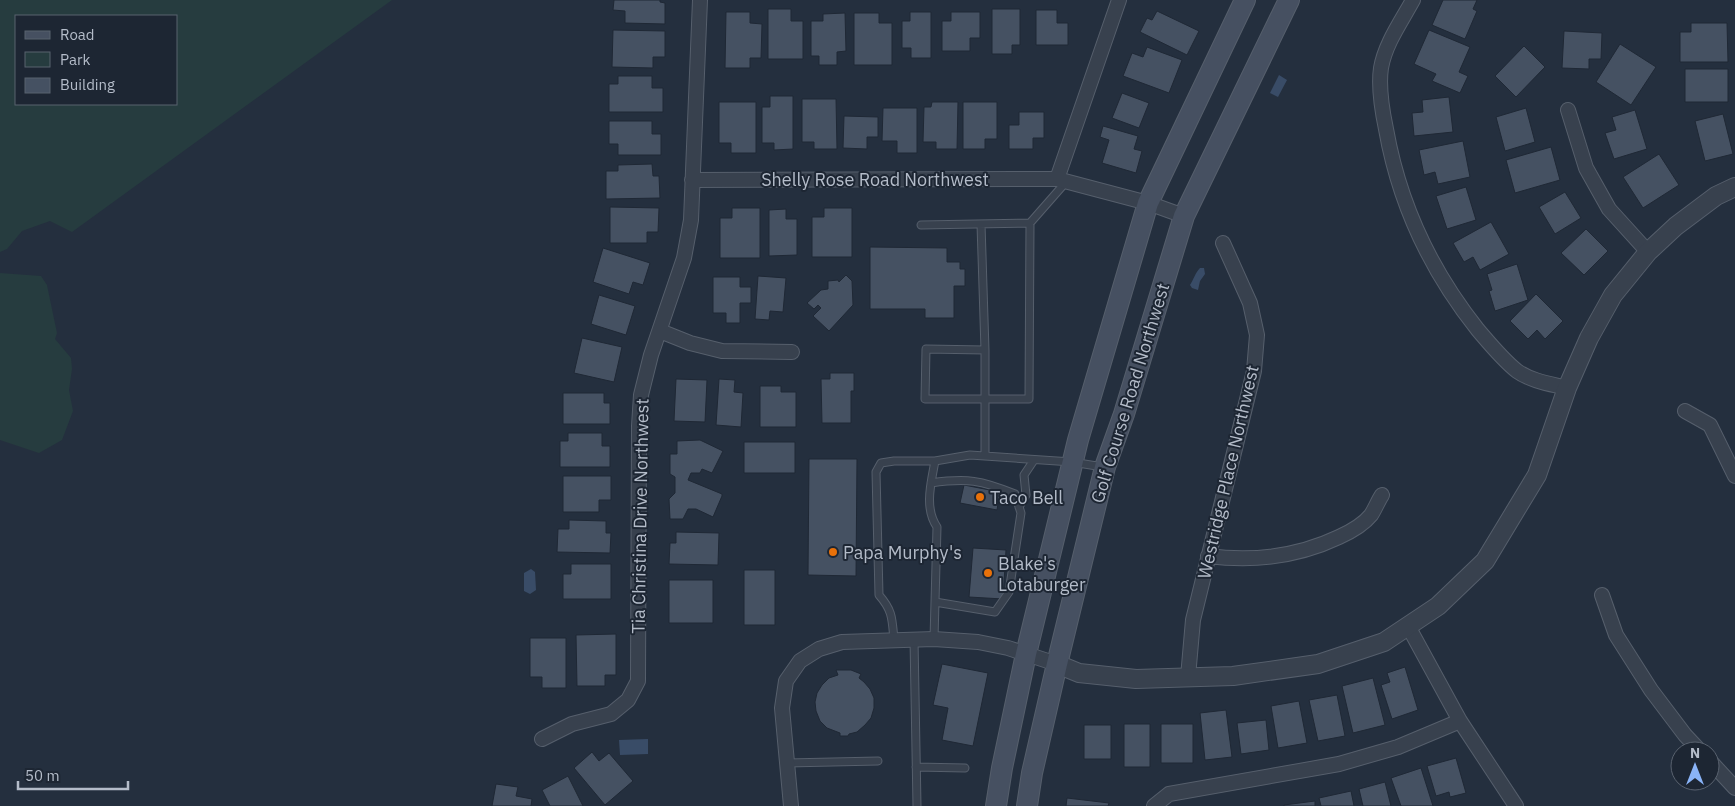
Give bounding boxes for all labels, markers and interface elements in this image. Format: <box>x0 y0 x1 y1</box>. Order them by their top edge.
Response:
legend <box>15 15 178 105</box>
text: Road <box>60 25 95 44</box>
text: Park <box>60 50 90 69</box>
text: Building <box>60 75 115 94</box>
street label: Shelly Rose Road Northwest <box>761 168 989 191</box>
street label: Golf Course Road Northwest <box>1086 280 1174 506</box>
street label: Westridge Place Northwest <box>1192 363 1264 581</box>
street label: Tia Christina Drive Northwest <box>626 398 654 634</box>
place label: Taco Bell <box>990 486 1063 509</box>
marker: Taco Bell <box>974 491 986 503</box>
place label: Papa Murphy's <box>843 541 962 564</box>
marker: Papa Murphy's <box>827 546 839 558</box>
place label: Blake's Lotaburger <box>998 552 1086 596</box>
marker: Blake's Lotaburger <box>982 567 994 579</box>
north arrow <box>1670 741 1720 791</box>
text: N <box>1690 744 1700 762</box>
scale bar <box>18 758 128 790</box>
text: 50 m <box>25 766 60 785</box>

